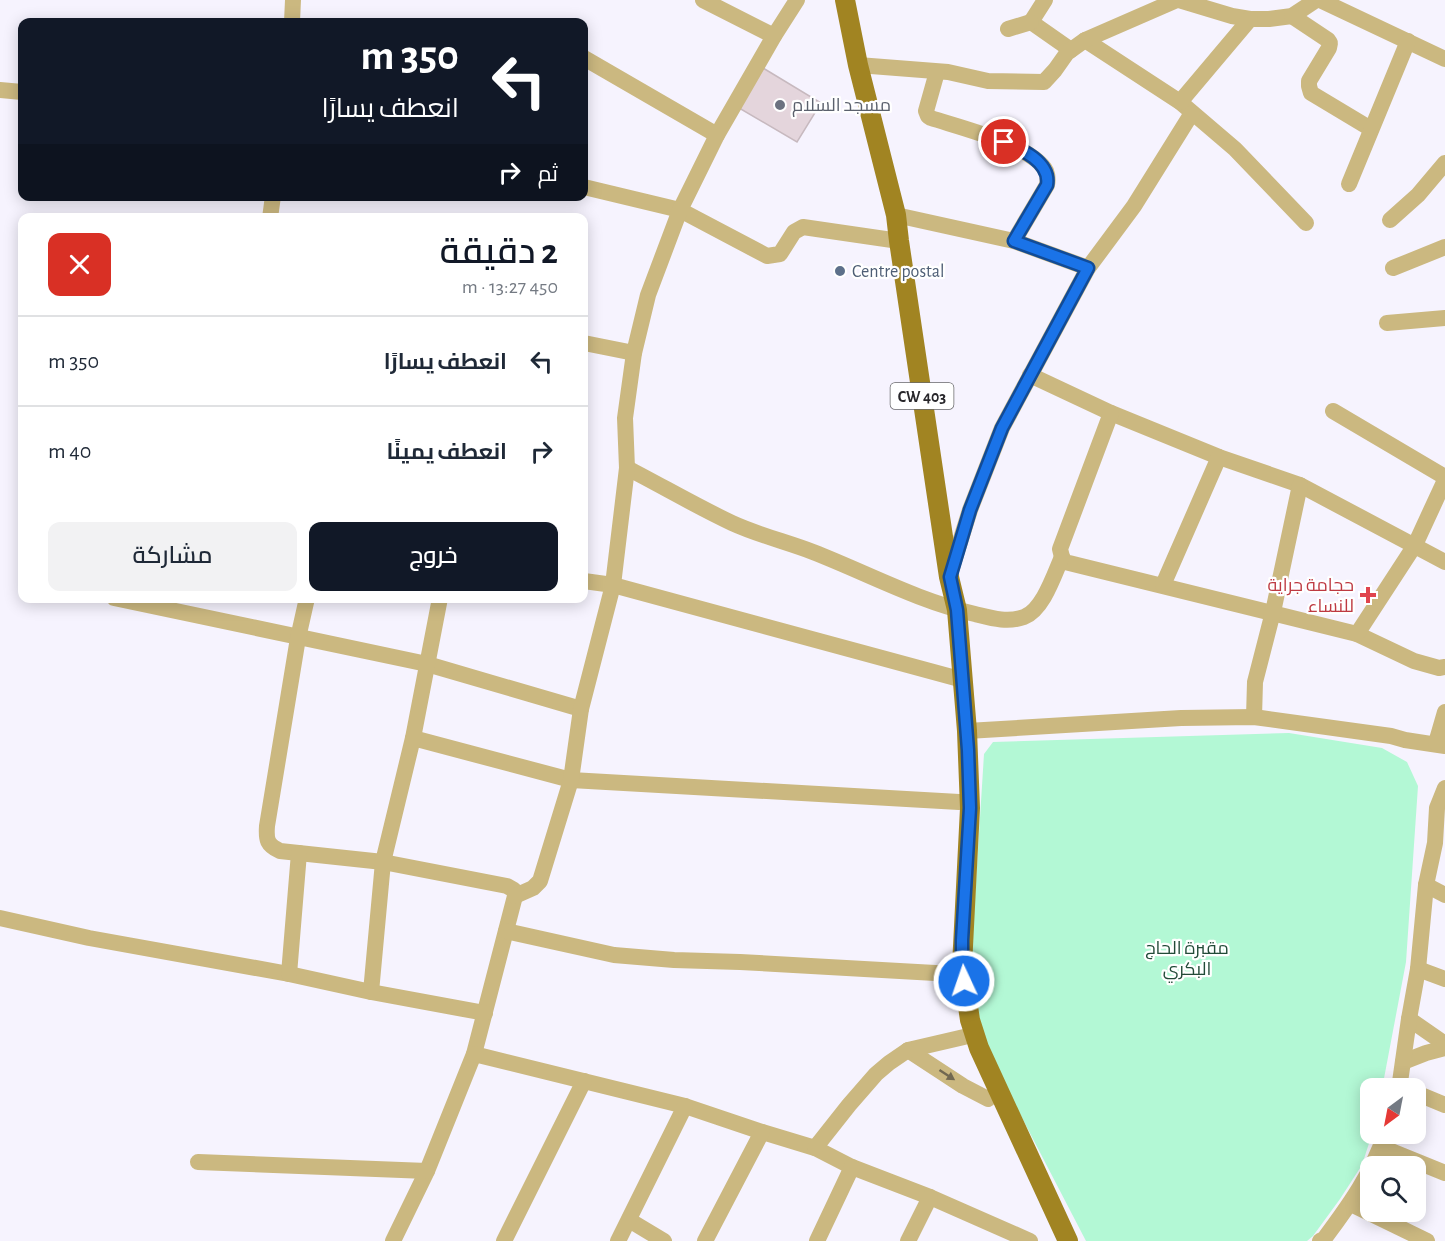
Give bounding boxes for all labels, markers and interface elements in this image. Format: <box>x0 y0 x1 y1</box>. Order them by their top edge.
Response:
text: 350 m <box>361 35 459 77</box>
icon: left <box>480 42 558 120</box>
text: انعطف يسارًا <box>321 95 459 122</box>
place label: مسجد السلام <box>792 97 891 117</box>
marker: مسجد السلام <box>773 98 787 112</box>
pin <box>978 116 1029 167</box>
icon: arrive <box>987 125 1020 158</box>
icon: right <box>493 156 526 189</box>
text: ثم <box>538 163 558 185</box>
button: close <box>48 233 111 296</box>
text: 2 دقيقة <box>440 234 558 270</box>
place label: Centre postal <box>852 263 945 281</box>
marker: Centre postal <box>833 264 847 278</box>
text: 450 m · 13:27 <box>462 277 558 297</box>
icon: left <box>525 345 558 378</box>
text: 350 m <box>48 350 99 372</box>
text: انعطف يسارًا <box>384 351 507 373</box>
road number: CW 403 <box>890 383 954 409</box>
icon: right <box>525 435 558 468</box>
text: 40 m <box>48 440 91 462</box>
text: انعطف يمينًا <box>386 441 507 463</box>
button: مشاركة <box>48 522 297 591</box>
button: خروج <box>309 522 558 591</box>
place label: حجامة جراية للنساء <box>1267 577 1354 616</box>
marker: حجامة جراية للنساء <box>1359 586 1377 604</box>
park label: مقبرة الحاج البكري <box>1145 940 1229 983</box>
position arrow <box>932 949 996 1013</box>
one-way arrow <box>939 1069 955 1081</box>
north arrow <box>1360 1078 1426 1144</box>
map controls <box>1360 1078 1426 1222</box>
button: search <box>1360 1156 1426 1222</box>

